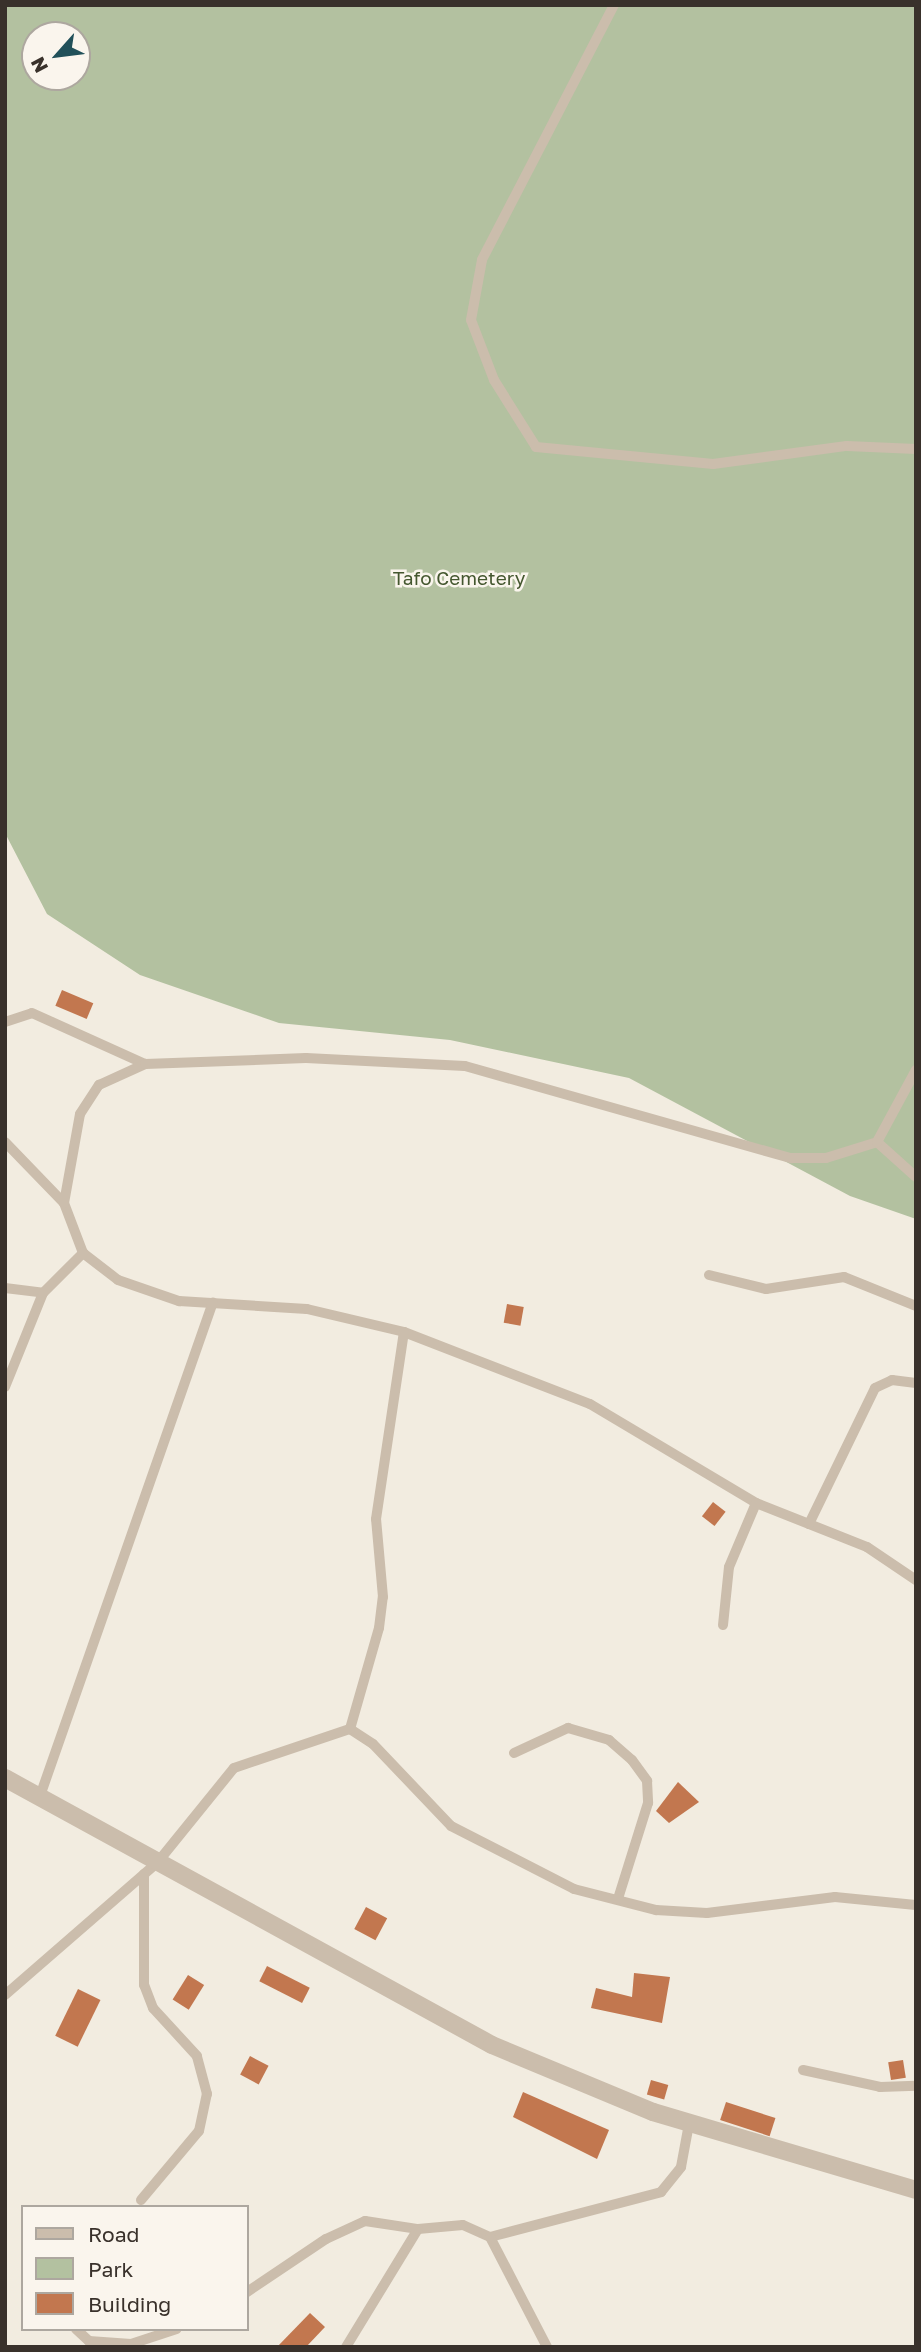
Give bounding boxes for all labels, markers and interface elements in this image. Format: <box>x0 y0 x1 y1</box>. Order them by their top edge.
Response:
north arrow <box>21 21 91 91</box>
text: N <box>25 53 52 77</box>
park label: Tafo Cemetery <box>393 567 525 589</box>
legend <box>21 2205 248 2331</box>
text: Road <box>88 2221 139 2247</box>
text: Park <box>88 2256 133 2282</box>
text: Building <box>88 2291 171 2317</box>

